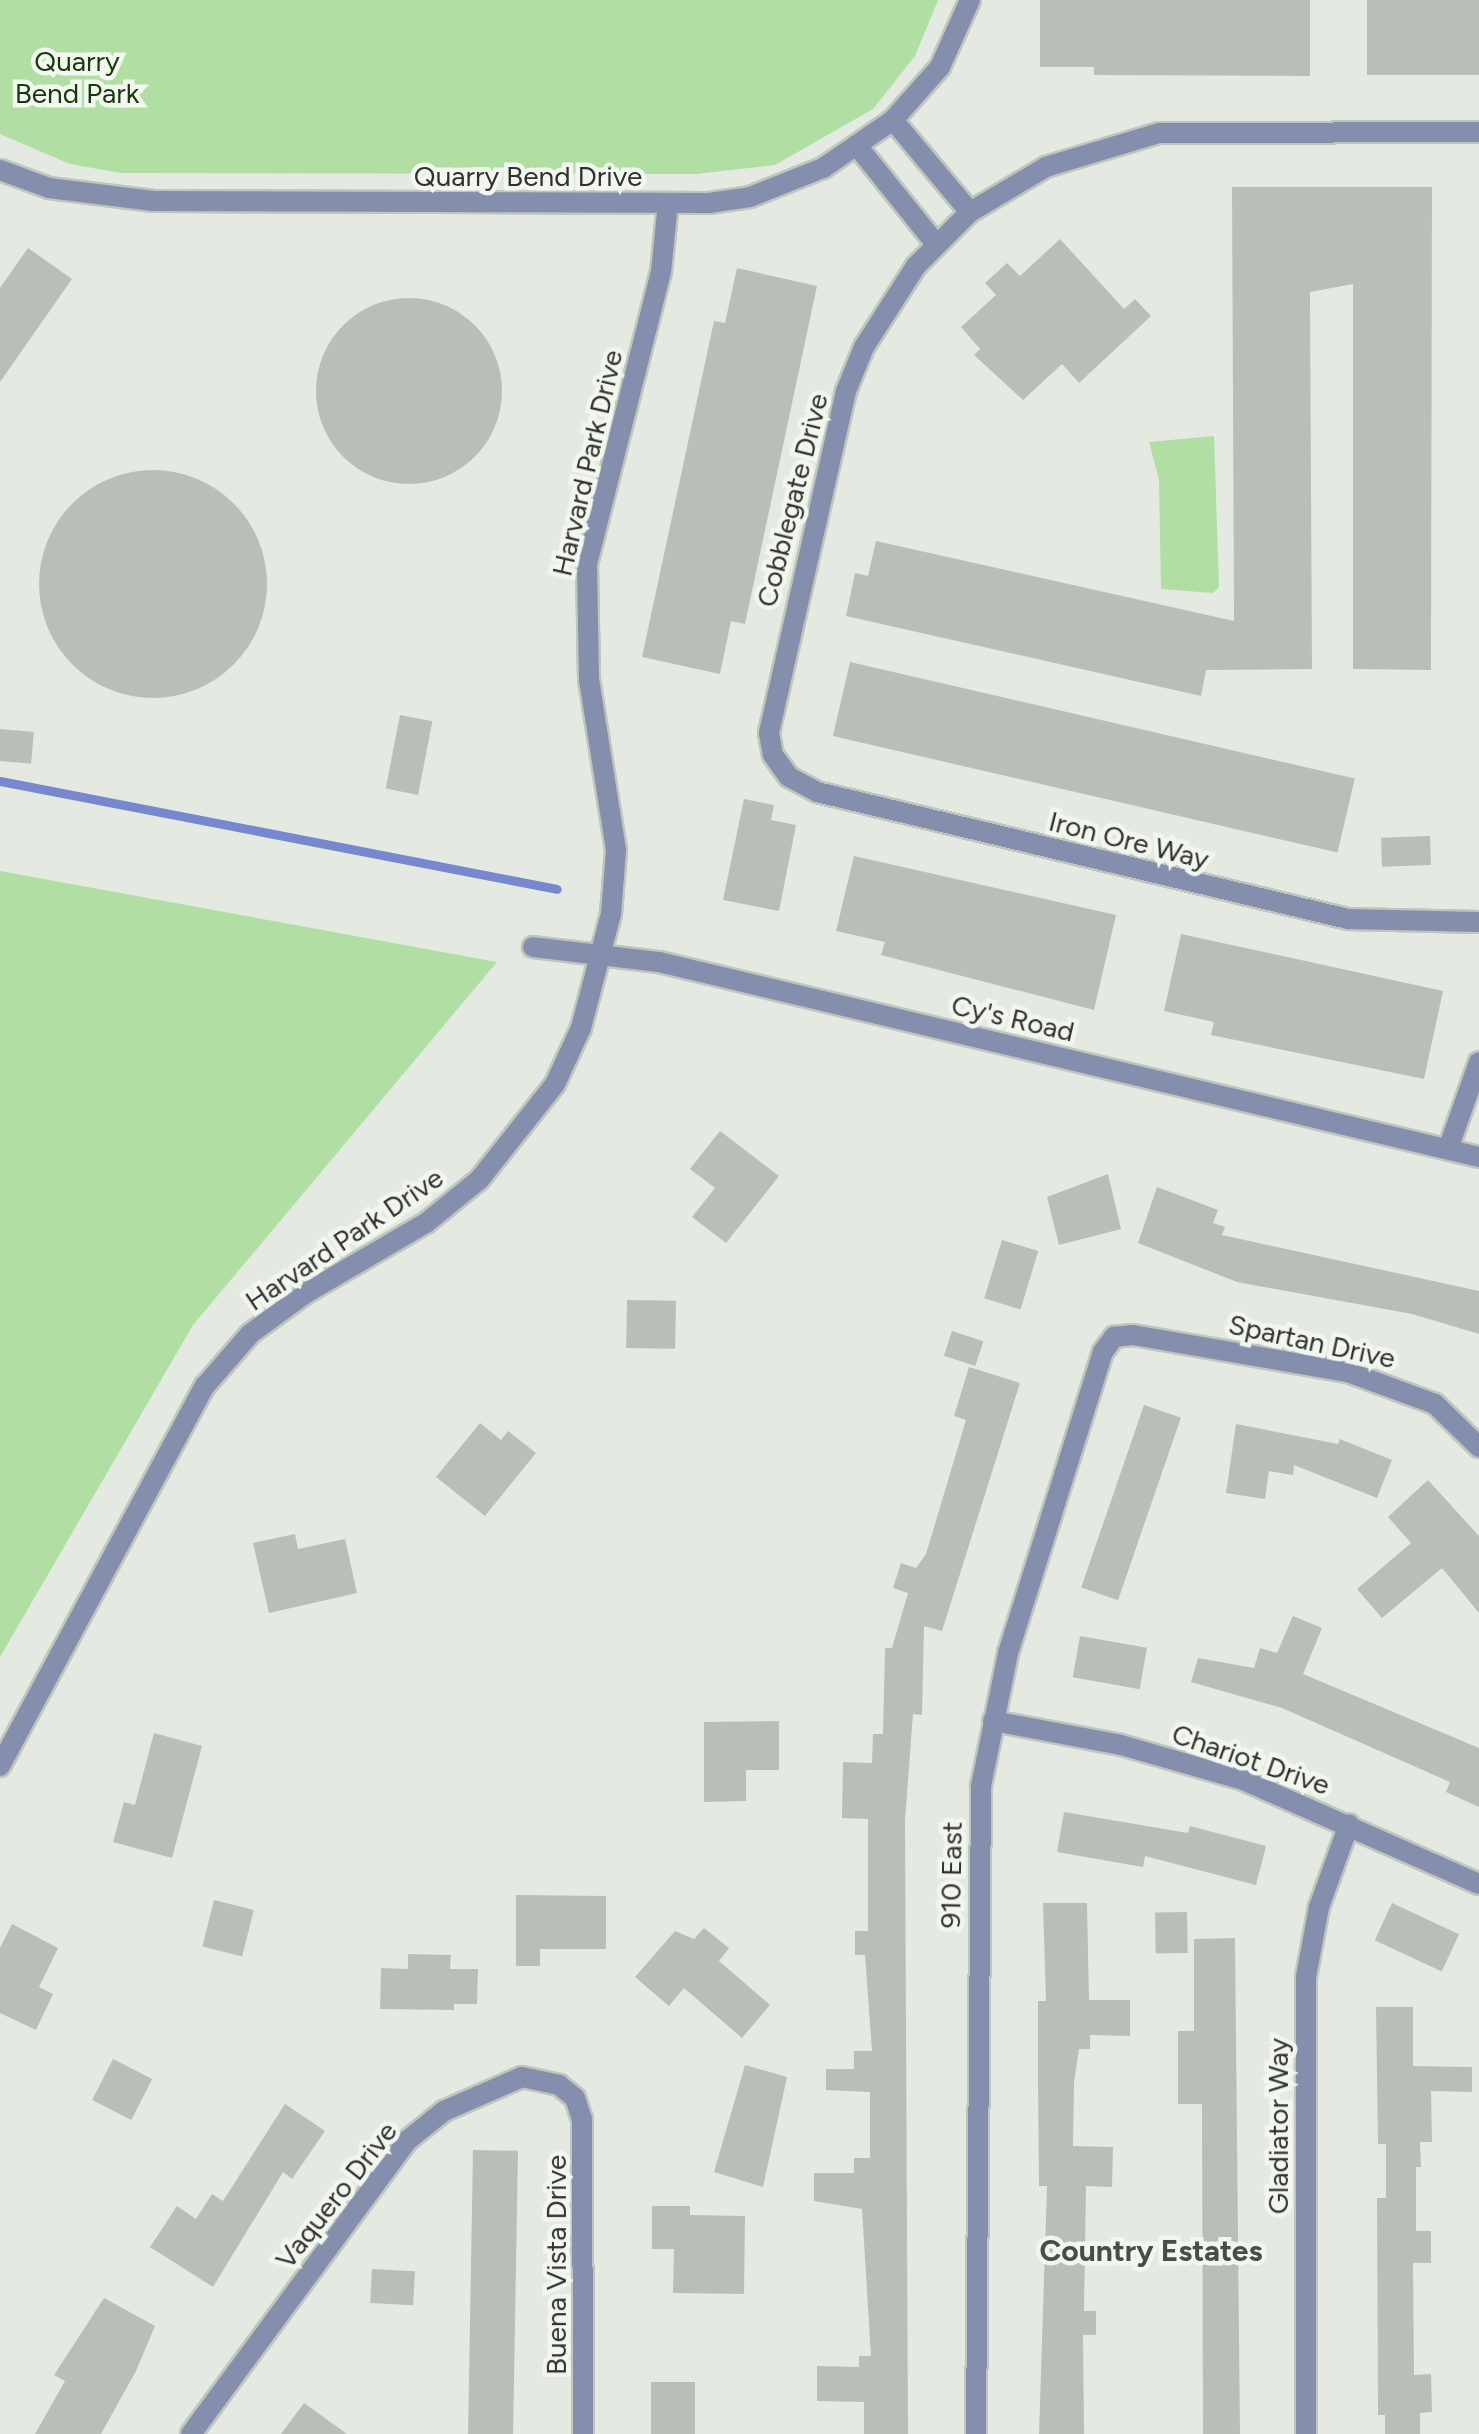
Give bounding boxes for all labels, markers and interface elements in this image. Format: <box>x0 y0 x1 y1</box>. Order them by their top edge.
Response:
park label: Quarry Bend Park <box>15 44 139 110</box>
street label: Quarry Bend Drive <box>414 159 642 193</box>
street label: Harvard Park Drive <box>545 347 629 579</box>
street label: Cobblegate Drive <box>749 390 835 610</box>
street label: Iron Ore Way <box>1045 804 1213 876</box>
street label: Cy's Road <box>948 988 1078 1048</box>
street label: Harvard Park Drive <box>239 1160 449 1318</box>
street label: Spartan Drive <box>1226 1307 1398 1375</box>
street label: Chariot Drive <box>1168 1716 1334 1802</box>
street label: 910 East <box>933 1821 969 1929</box>
street label: Gladiator Way <box>1261 2038 1295 2214</box>
street label: Vaquero Drive <box>268 2115 404 2275</box>
street label: Buena Vista Drive <box>539 2155 573 2375</box>
district label: Country Estates <box>1040 2233 1262 2269</box>

